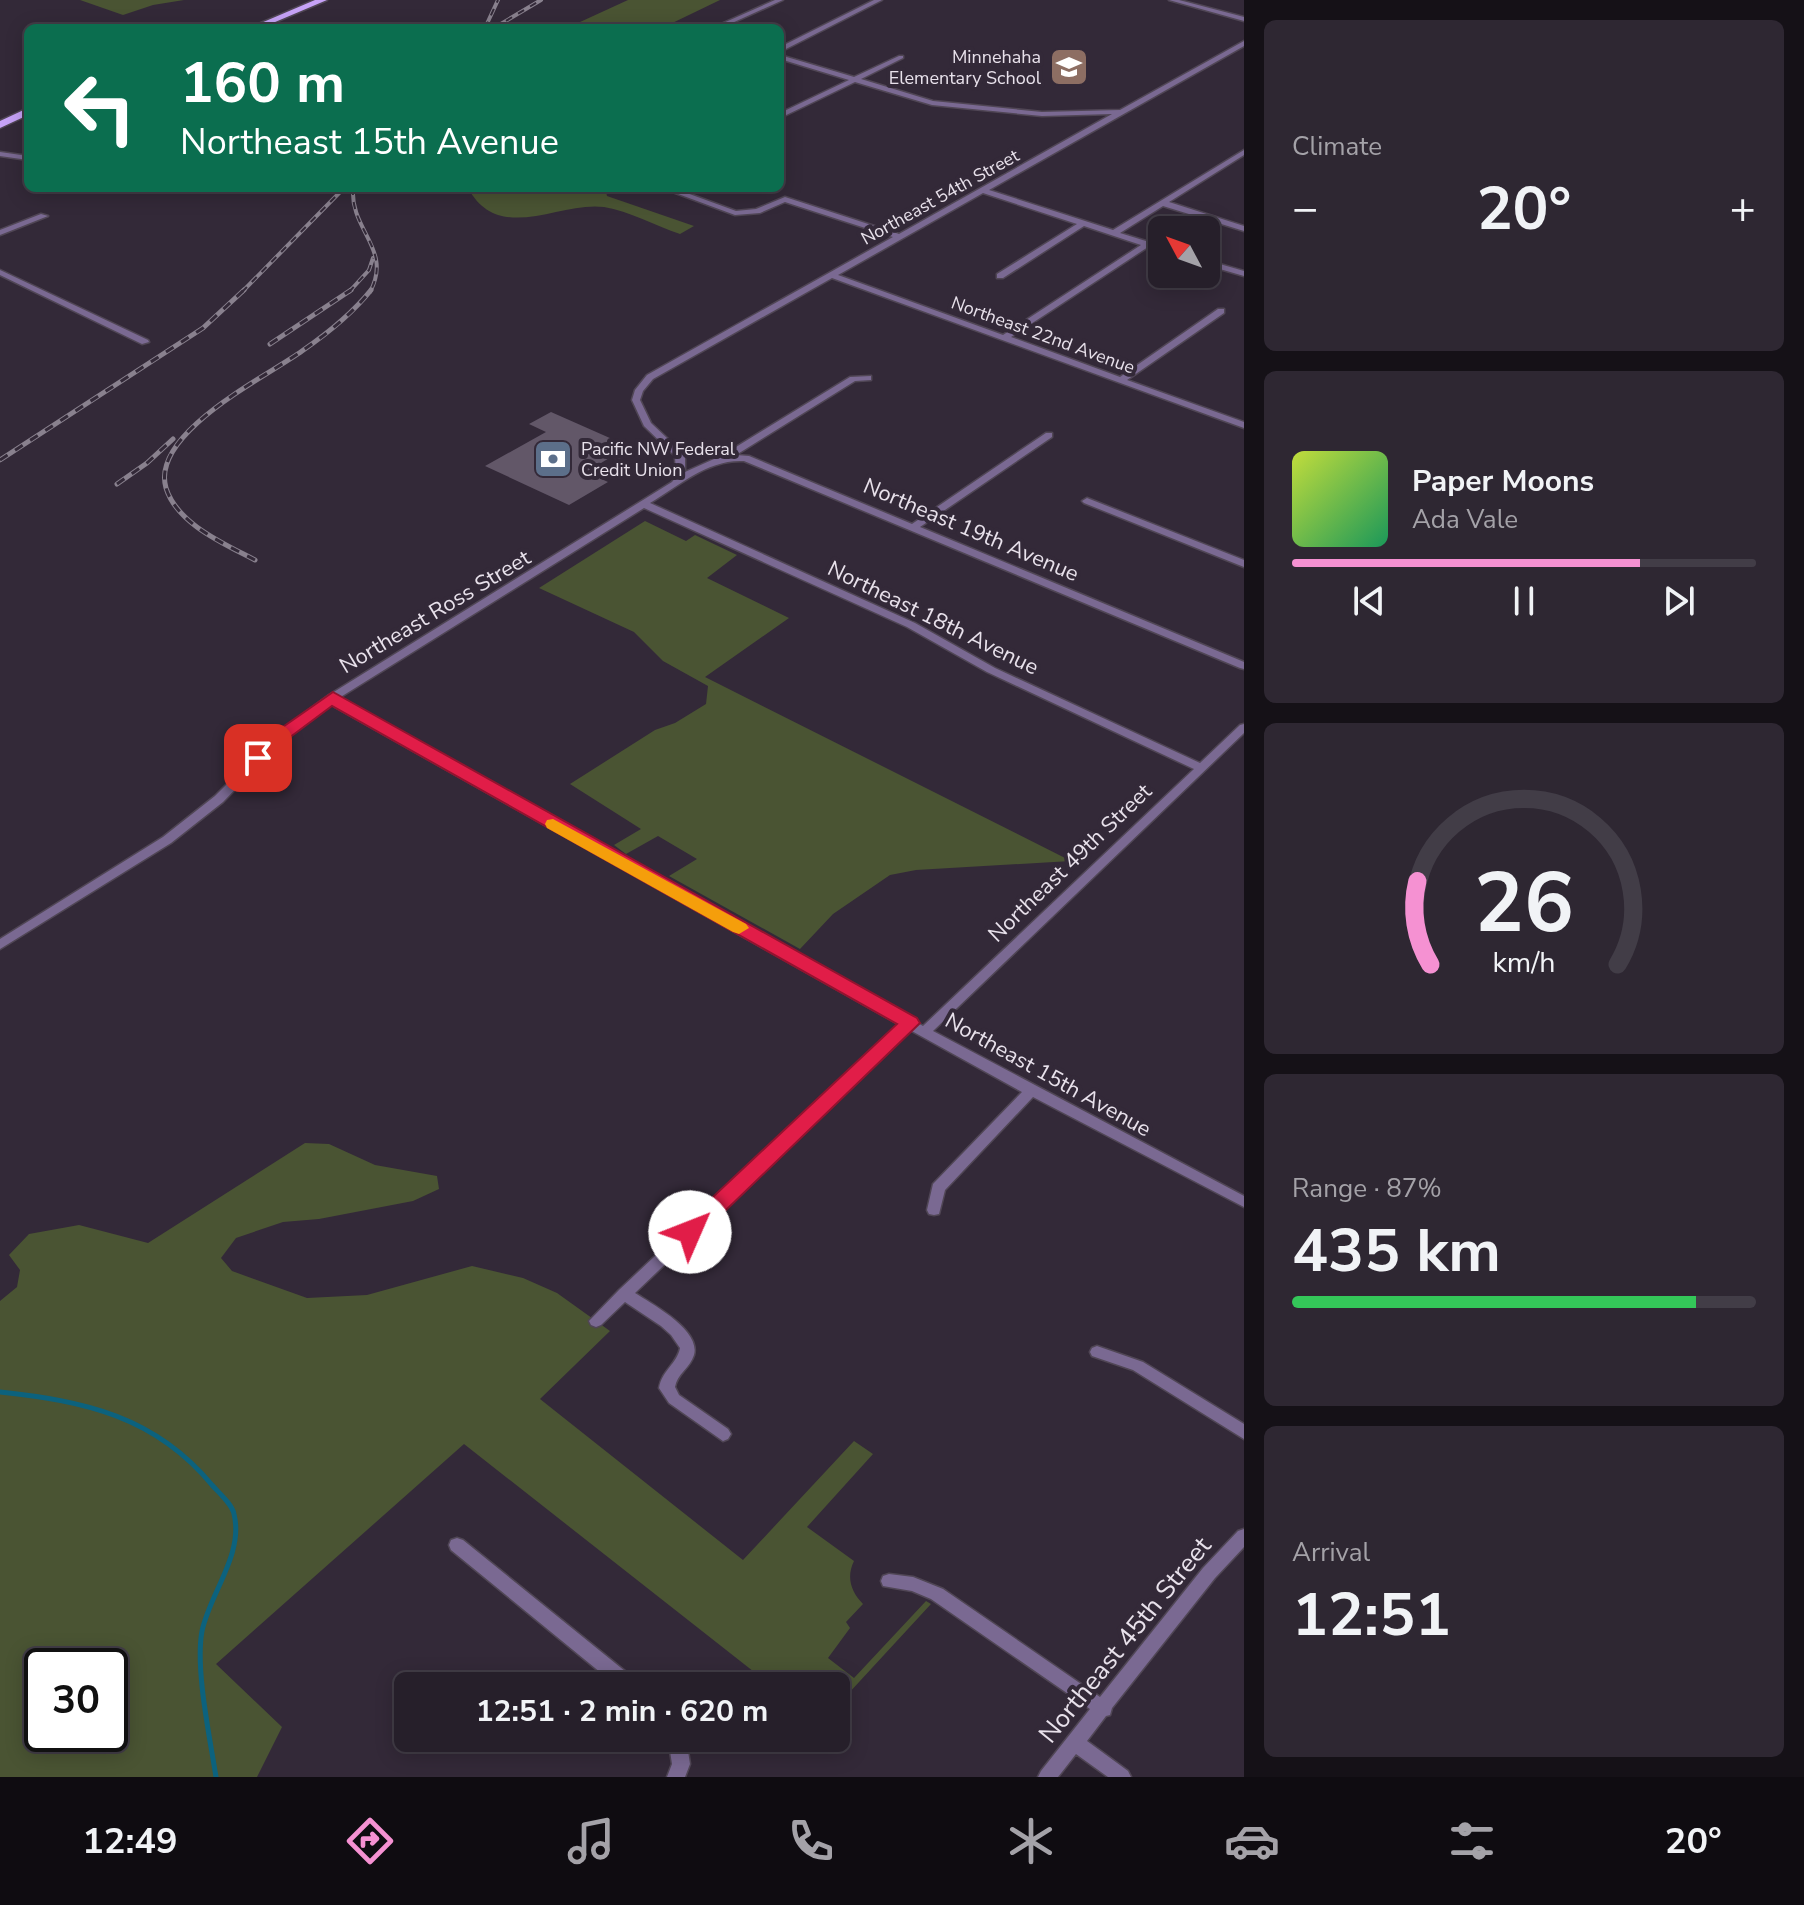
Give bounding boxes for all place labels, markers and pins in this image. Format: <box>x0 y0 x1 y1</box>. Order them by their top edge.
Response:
place label: Minnehaha Elementary School <box>889 45 1042 90</box>
school or university icon: Minnehaha Elementary School <box>1048 46 1090 88</box>
place label: Pacific NW Federal Credit Union <box>581 437 736 482</box>
bank icon: Pacific NW Federal Credit Union <box>532 438 574 480</box>
pin <box>224 724 292 792</box>

